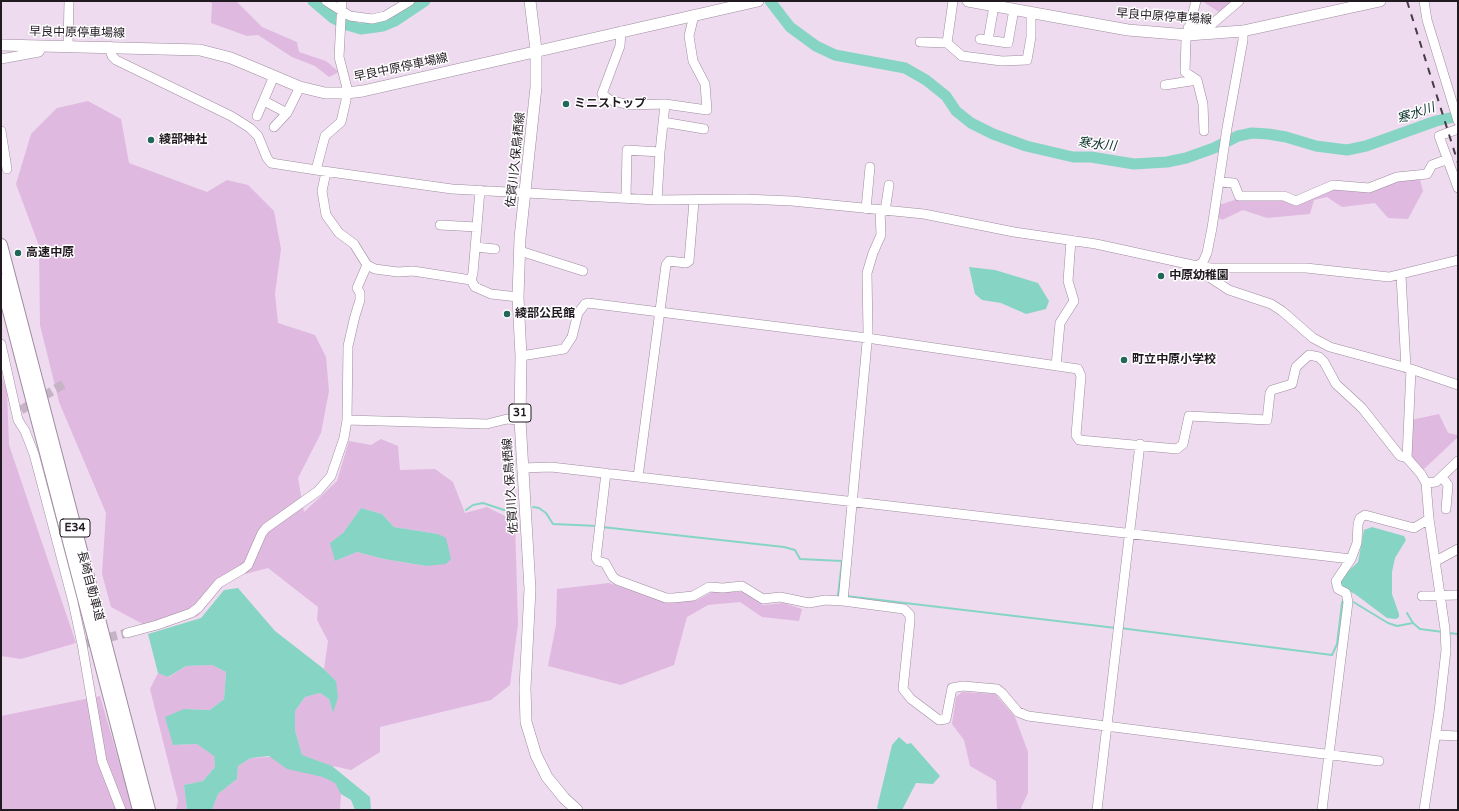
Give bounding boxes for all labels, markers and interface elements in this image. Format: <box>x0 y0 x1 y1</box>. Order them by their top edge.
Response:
street label: 早良中原停車場線 <box>1116 6 1212 28</box>
street label: 早良中原停車場線 <box>29 25 125 41</box>
street label: 早良中原停車場線 <box>353 51 449 85</box>
place label: ミニストップ <box>574 97 646 111</box>
marker: ミニストップ <box>561 99 571 109</box>
water label: 寒水川 <box>1395 100 1437 128</box>
street label: 佐賀川久保鳥栖線 <box>504 112 528 208</box>
place label: 綾部神社 <box>159 133 207 147</box>
marker: 綾部神社 <box>146 135 156 145</box>
water label: 寒水川 <box>1077 135 1117 155</box>
place label: 高速中原 <box>26 246 74 260</box>
marker: 高速中原 <box>13 248 23 258</box>
place label: 中原幼稚園 <box>1169 269 1229 283</box>
marker: 中原幼稚園 <box>1156 271 1166 281</box>
place label: 綾部公民館 <box>515 307 575 321</box>
marker: 綾部公民館 <box>502 309 512 319</box>
place label: 町立中原小学校 <box>1132 353 1216 367</box>
marker: 町立中原小学校 <box>1119 355 1129 365</box>
road number: 31 <box>509 404 531 422</box>
street label: 佐賀川久保鳥栖線 <box>500 438 522 534</box>
road number: E34 <box>60 519 90 537</box>
street label: 長崎自動車道 <box>74 549 106 623</box>

